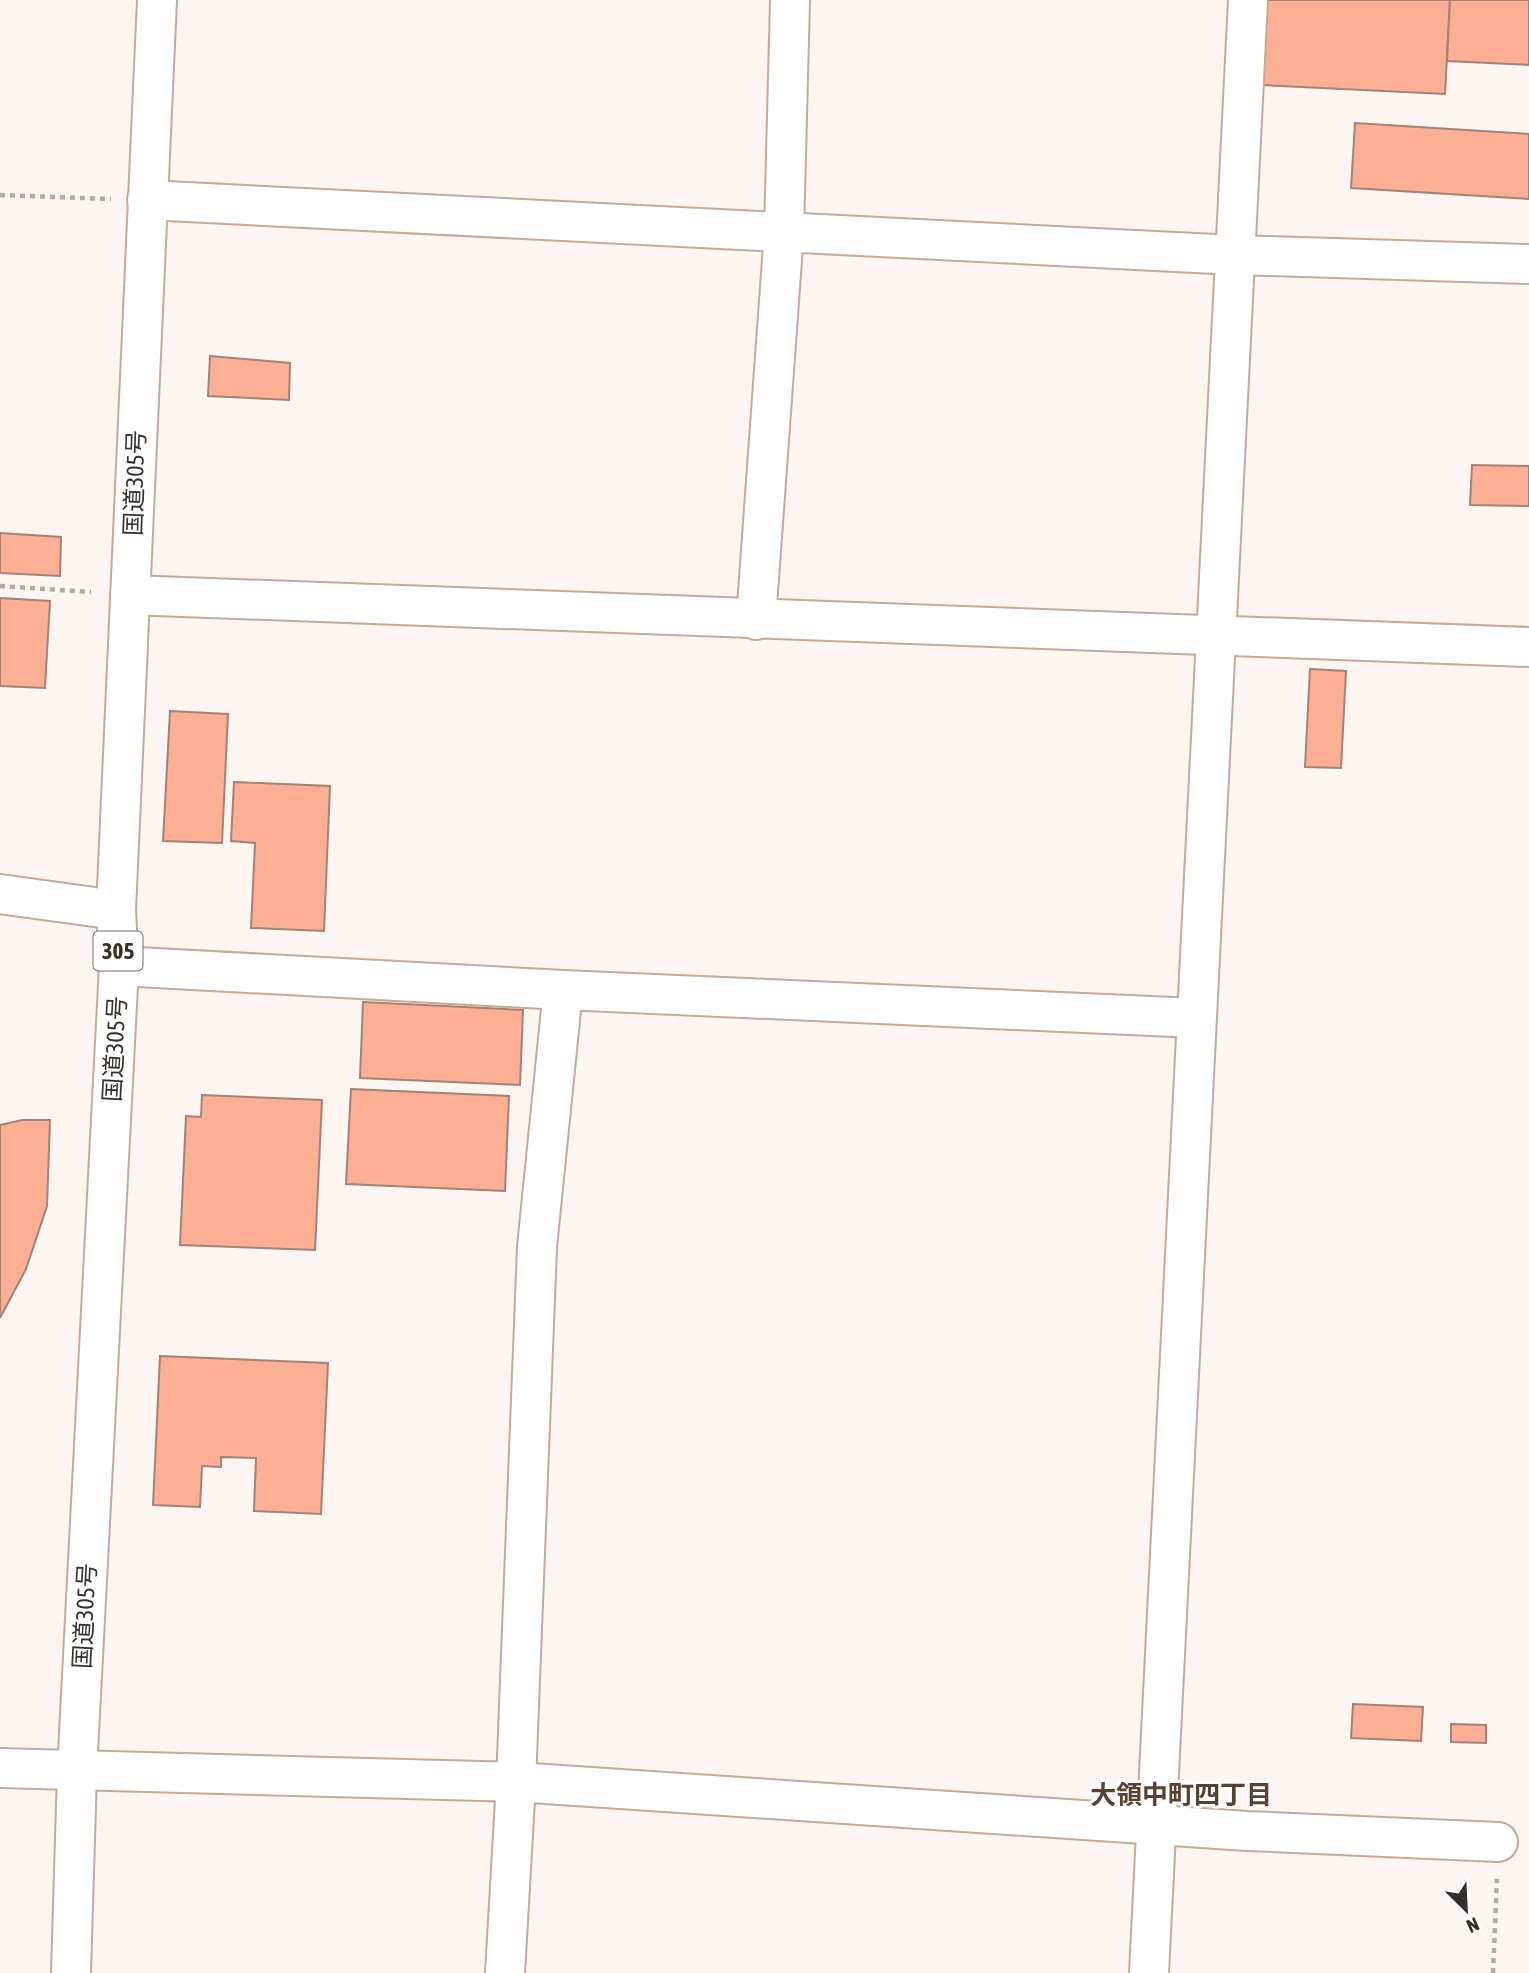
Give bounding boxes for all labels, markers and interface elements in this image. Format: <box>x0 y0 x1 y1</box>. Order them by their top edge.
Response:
street label: 国道305号 <box>119 430 150 536</box>
road number: 305 <box>94 932 142 970</box>
street label: 国道305号 <box>98 995 131 1103</box>
street label: 国道305号 <box>68 1562 101 1670</box>
district label: 大領中町四丁目 <box>1090 1780 1272 1810</box>
north arrow <box>1431 1875 1501 1945</box>
text: N <box>1463 1913 1483 1938</box>

